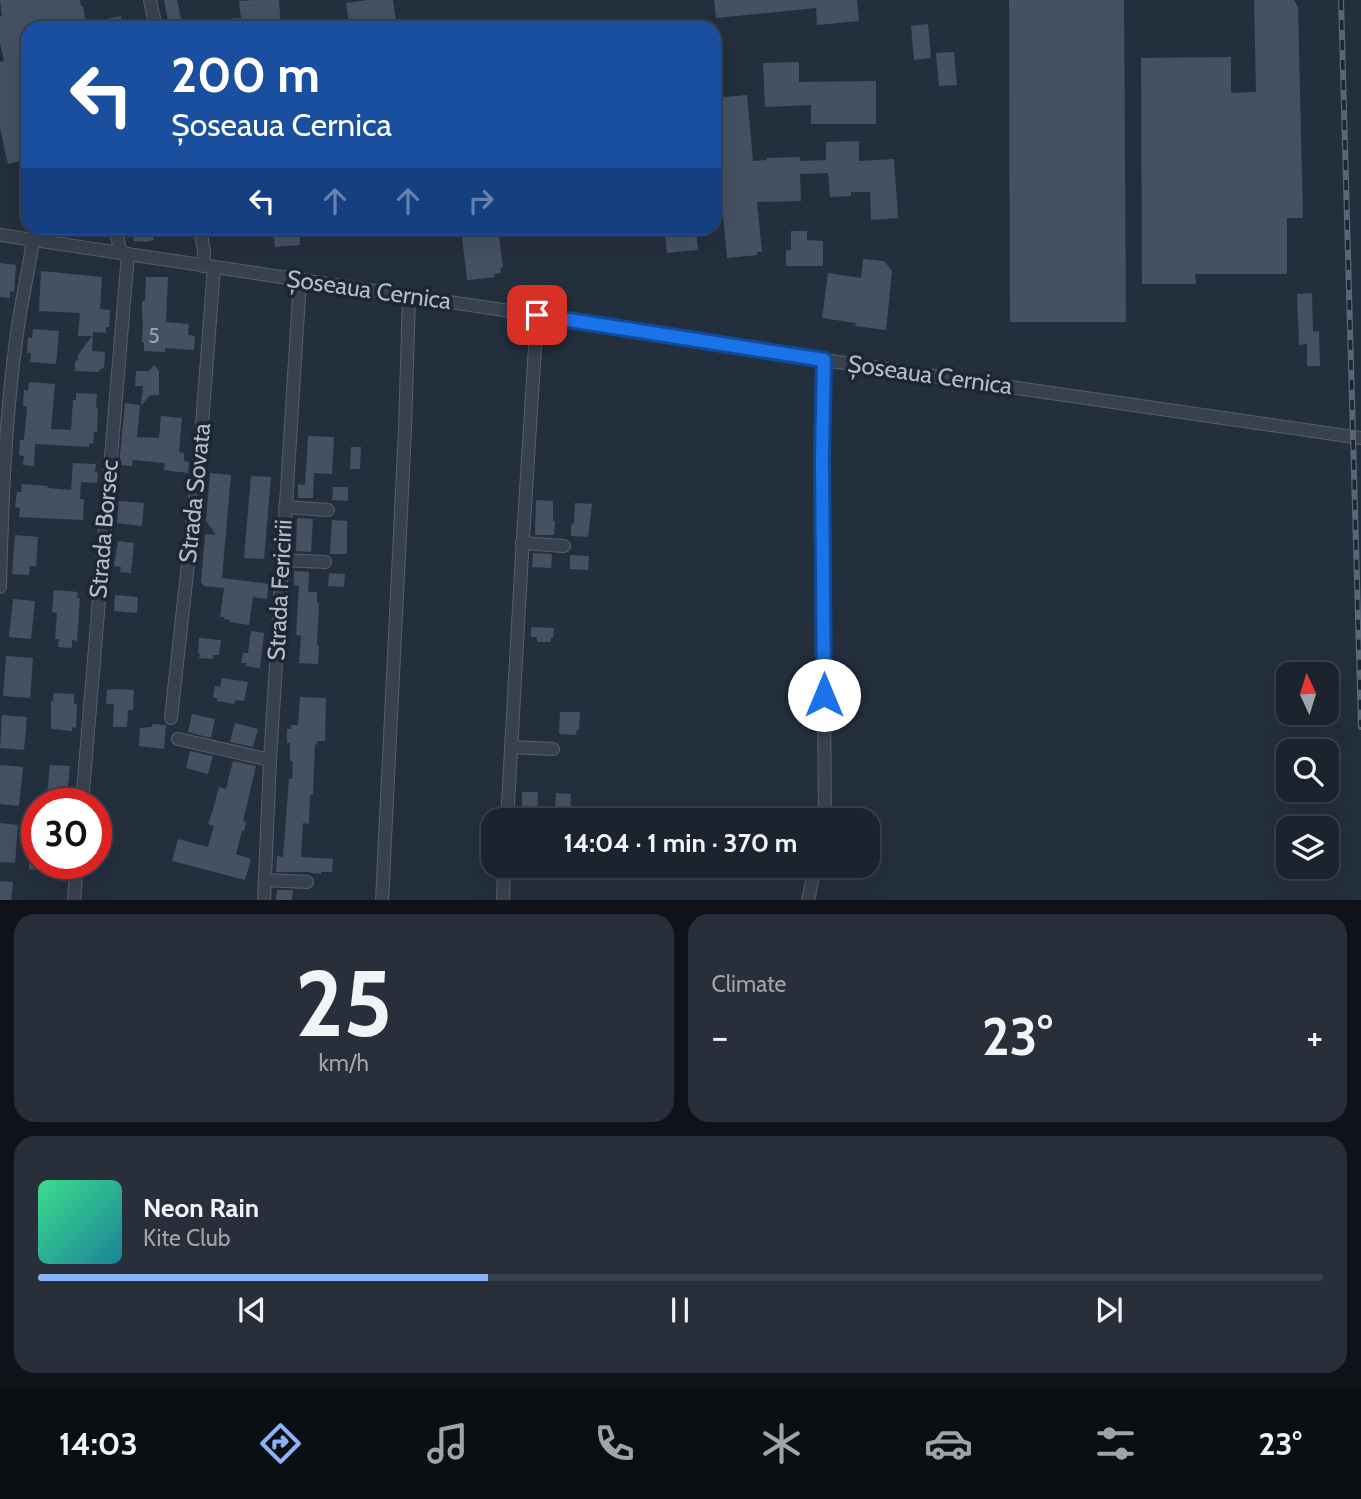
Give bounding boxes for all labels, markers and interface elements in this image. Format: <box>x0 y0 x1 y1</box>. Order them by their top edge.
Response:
text: 200 m <box>171 45 320 104</box>
icon: left <box>56 49 147 140</box>
text: Șoseaua Cernica <box>171 105 392 144</box>
icon: left <box>243 182 281 220</box>
icon: ahead <box>316 182 354 220</box>
icon: ahead <box>389 182 427 220</box>
icon: right <box>462 182 500 220</box>
street label: Șoseaua Cernica <box>285 264 454 316</box>
pin <box>507 285 567 345</box>
icon: arrive <box>518 296 556 334</box>
house number: 5 <box>148 323 160 348</box>
street label: Șoseaua Cernica <box>846 349 1015 401</box>
street label: Strada Sovata <box>173 421 216 564</box>
street label: Strada Borsec <box>83 458 124 600</box>
street label: Strada Fericirii <box>261 519 298 661</box>
position arrow <box>787 658 861 732</box>
north arrow <box>1276 662 1339 724</box>
map controls <box>1276 662 1339 879</box>
button: search <box>1276 739 1339 802</box>
speed limit sign: 30 <box>21 788 112 879</box>
button: layers <box>1276 816 1339 879</box>
text: 14:04 · 1 min · 370 m <box>564 827 797 859</box>
text: 25 <box>295 948 392 1059</box>
text: Climate <box>712 970 786 998</box>
text: 23° <box>982 1005 1053 1068</box>
text: − <box>712 1013 728 1060</box>
text: + <box>1306 1013 1323 1060</box>
text: km/h <box>319 1049 369 1077</box>
text: Neon Rain <box>143 1192 259 1224</box>
text: Kite Club <box>143 1224 230 1252</box>
icon: previous <box>233 1291 271 1329</box>
icon: pause <box>661 1291 699 1329</box>
icon: next <box>1090 1291 1128 1329</box>
icon: directions <box>256 1419 305 1468</box>
icon: music <box>423 1419 472 1468</box>
icon: phone <box>590 1419 639 1468</box>
icon: climate <box>757 1419 806 1468</box>
icon: car <box>924 1419 973 1468</box>
icon: filters <box>1091 1419 1140 1468</box>
text: 14:03 <box>59 1424 138 1463</box>
text: 23° <box>1258 1424 1302 1463</box>

